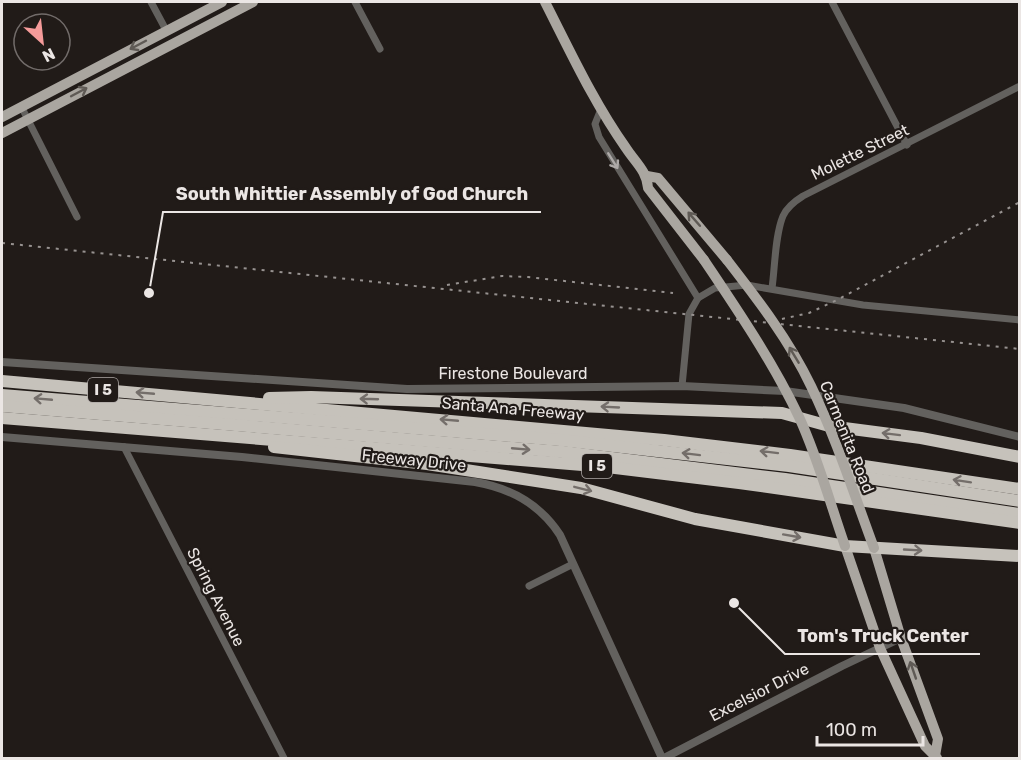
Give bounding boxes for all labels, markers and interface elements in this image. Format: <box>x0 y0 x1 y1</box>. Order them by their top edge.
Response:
north arrow <box>12 12 72 72</box>
one-way arrow <box>130 39 147 51</box>
text: N <box>39 44 58 66</box>
one-way arrow <box>70 86 88 97</box>
street label: Molette Street <box>808 120 912 184</box>
one-way arrow <box>607 153 619 169</box>
callout: South Whittier Assembly of God Church <box>163 176 541 212</box>
text: South Whittier Assembly of God Church <box>176 183 528 205</box>
one-way arrow <box>687 211 700 227</box>
one-way arrow <box>788 347 800 364</box>
street label: Firestone Boulevard <box>438 364 588 383</box>
road number: I 5 <box>88 378 118 402</box>
street label: Carmenita Road <box>816 378 878 496</box>
one-way arrow <box>136 387 156 398</box>
one-way arrow <box>34 393 54 404</box>
one-way arrow <box>360 393 380 404</box>
street label: Santa Ana Freeway <box>441 393 585 425</box>
one-way arrow <box>600 401 620 412</box>
one-way arrow <box>440 414 460 425</box>
one-way arrow <box>881 428 901 439</box>
one-way arrow <box>510 443 530 454</box>
street label: Freeway Drive <box>361 445 467 475</box>
one-way arrow <box>759 446 779 457</box>
one-way arrow <box>682 449 702 460</box>
road number: I 5 <box>582 454 612 478</box>
one-way arrow <box>952 475 972 486</box>
one-way arrow <box>574 483 593 495</box>
one-way arrow <box>781 531 801 542</box>
street label: Spring Avenue <box>183 544 249 650</box>
one-way arrow <box>903 544 923 555</box>
callout: Tom's Truck Center <box>785 618 980 654</box>
text: Tom's Truck Center <box>797 625 969 647</box>
street label: Excelsior Drive <box>706 659 812 725</box>
one-way arrow <box>906 661 917 680</box>
scale bar <box>817 709 924 747</box>
text: 100 m <box>826 719 877 741</box>

